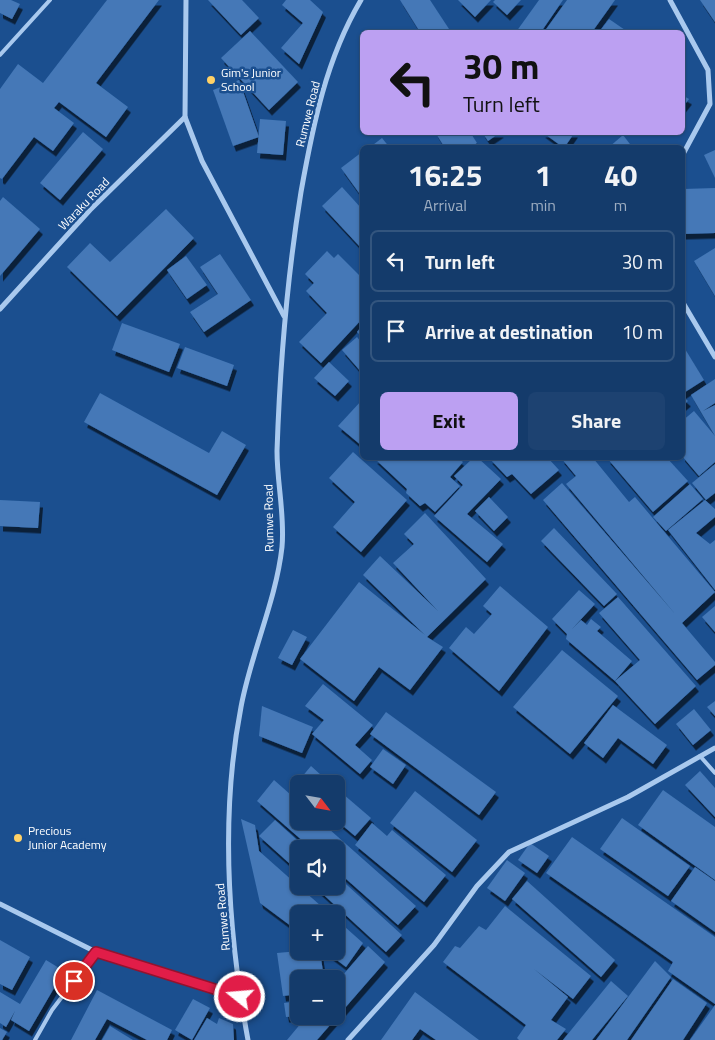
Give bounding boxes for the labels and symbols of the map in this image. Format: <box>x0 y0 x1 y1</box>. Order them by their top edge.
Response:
place label: Gim's Junior School <box>221 63 281 96</box>
marker: Gim's Junior School <box>205 74 217 86</box>
street label: Rumwe Road <box>290 79 325 149</box>
street label: Waraku Road <box>53 173 114 234</box>
street label: Rumwe Road <box>258 484 279 552</box>
north arrow <box>290 775 345 830</box>
place label: Precious Junior Academy <box>28 821 107 854</box>
marker: Precious Junior Academy <box>12 832 24 844</box>
street label: Rumwe Road <box>210 883 235 951</box>
pin <box>53 960 95 1002</box>
position arrow <box>213 970 265 1022</box>

